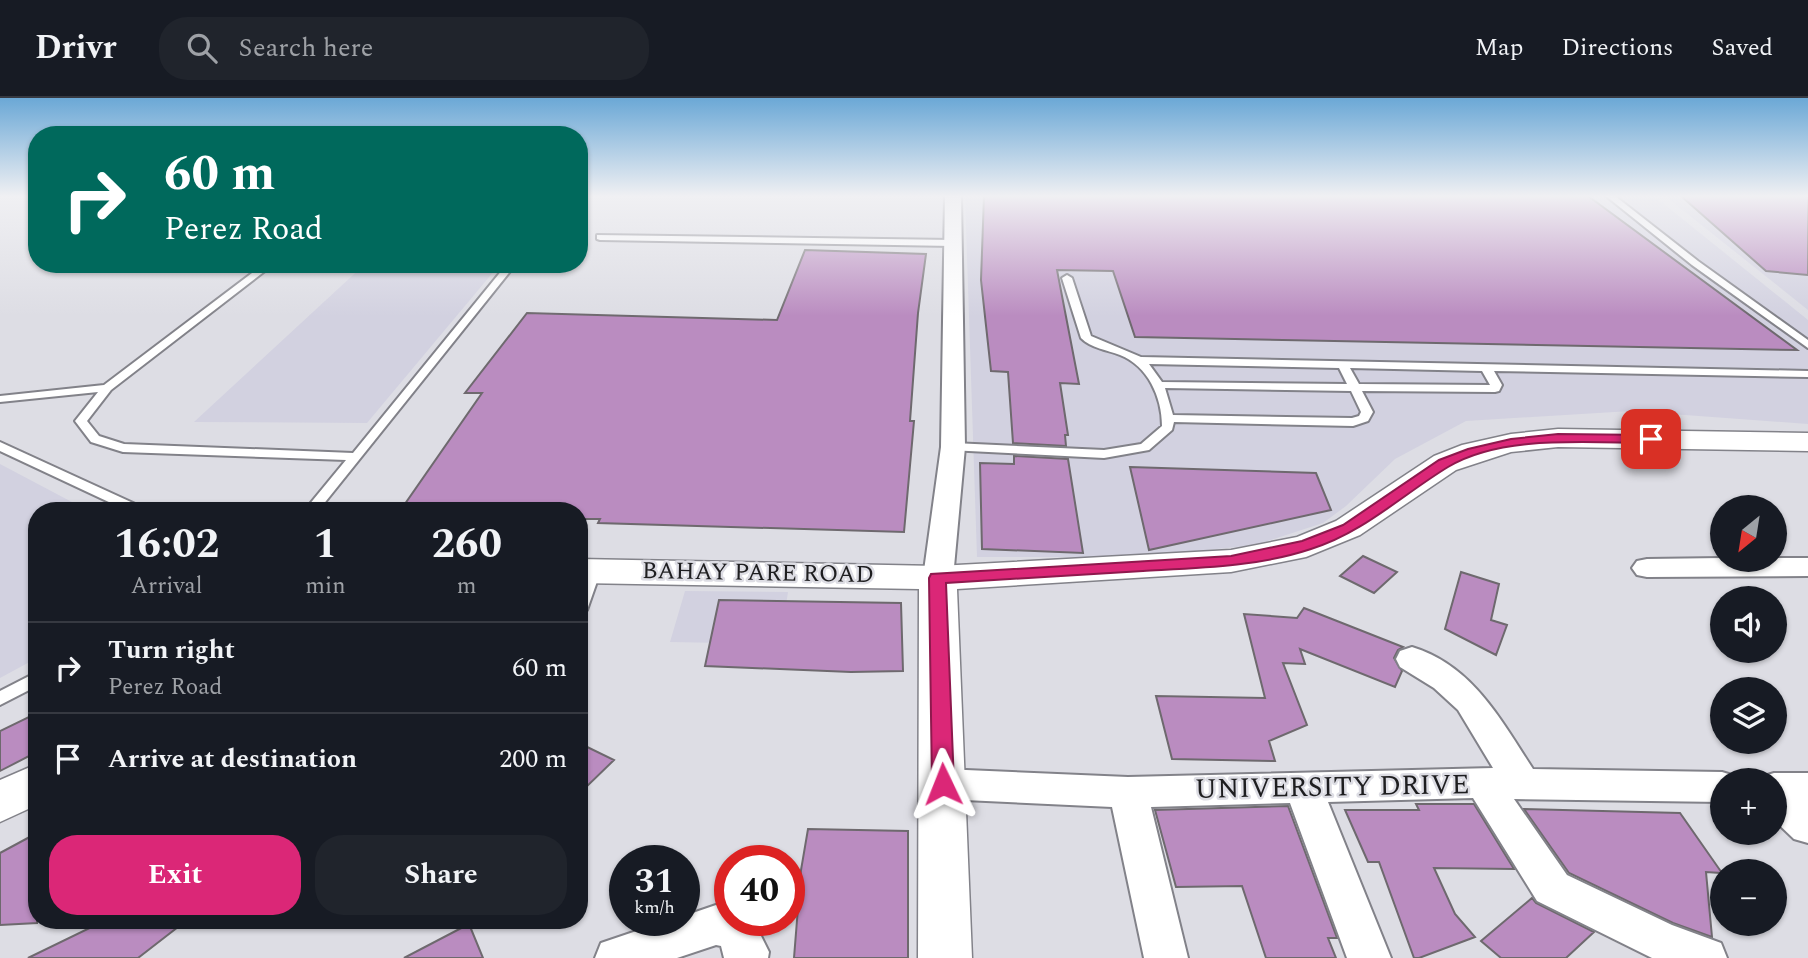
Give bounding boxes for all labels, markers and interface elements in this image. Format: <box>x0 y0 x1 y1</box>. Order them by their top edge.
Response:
search box <box>159 17 649 80</box>
text: Drivr <box>35 23 117 73</box>
text: Search here <box>239 28 373 68</box>
icon: search <box>183 29 221 67</box>
text: Map <box>1475 30 1523 66</box>
text: Directions <box>1561 30 1673 66</box>
text: Saved <box>1711 30 1773 66</box>
text: 60 m <box>164 137 275 212</box>
icon: right <box>49 154 140 245</box>
text: Perez Road <box>164 205 323 254</box>
pin <box>1621 409 1681 469</box>
icon: arrive <box>1632 420 1670 458</box>
north arrow <box>1710 495 1787 572</box>
map controls <box>1710 495 1787 936</box>
text: 16:02 <box>114 513 219 576</box>
text: 1 <box>314 513 337 576</box>
text: 260 <box>431 513 502 576</box>
street label: BAHAY PARE ROAD <box>642 553 874 593</box>
text: Arrival <box>131 569 202 604</box>
text: min <box>305 569 346 604</box>
text: m <box>457 569 477 604</box>
button: sound <box>1710 586 1787 663</box>
text: Turn right <box>108 630 235 670</box>
text: 60 m <box>512 648 567 688</box>
icon: right <box>49 649 87 687</box>
text: Perez Road <box>108 670 222 705</box>
button: layers <box>1710 677 1787 754</box>
text: Arrive at destination <box>108 739 357 779</box>
text: 200 m <box>499 739 567 779</box>
icon: arrive <box>49 740 87 778</box>
position arrow <box>906 747 980 821</box>
street label: UNIVERSITY DRIVE <box>1194 763 1470 811</box>
button: + <box>1710 768 1787 845</box>
button: Exit <box>49 835 301 915</box>
button: Share <box>315 835 567 915</box>
speed limit sign: 40 <box>714 845 805 936</box>
text: 31 <box>635 855 674 908</box>
button: − <box>1710 859 1787 936</box>
text: km/h <box>634 894 675 921</box>

